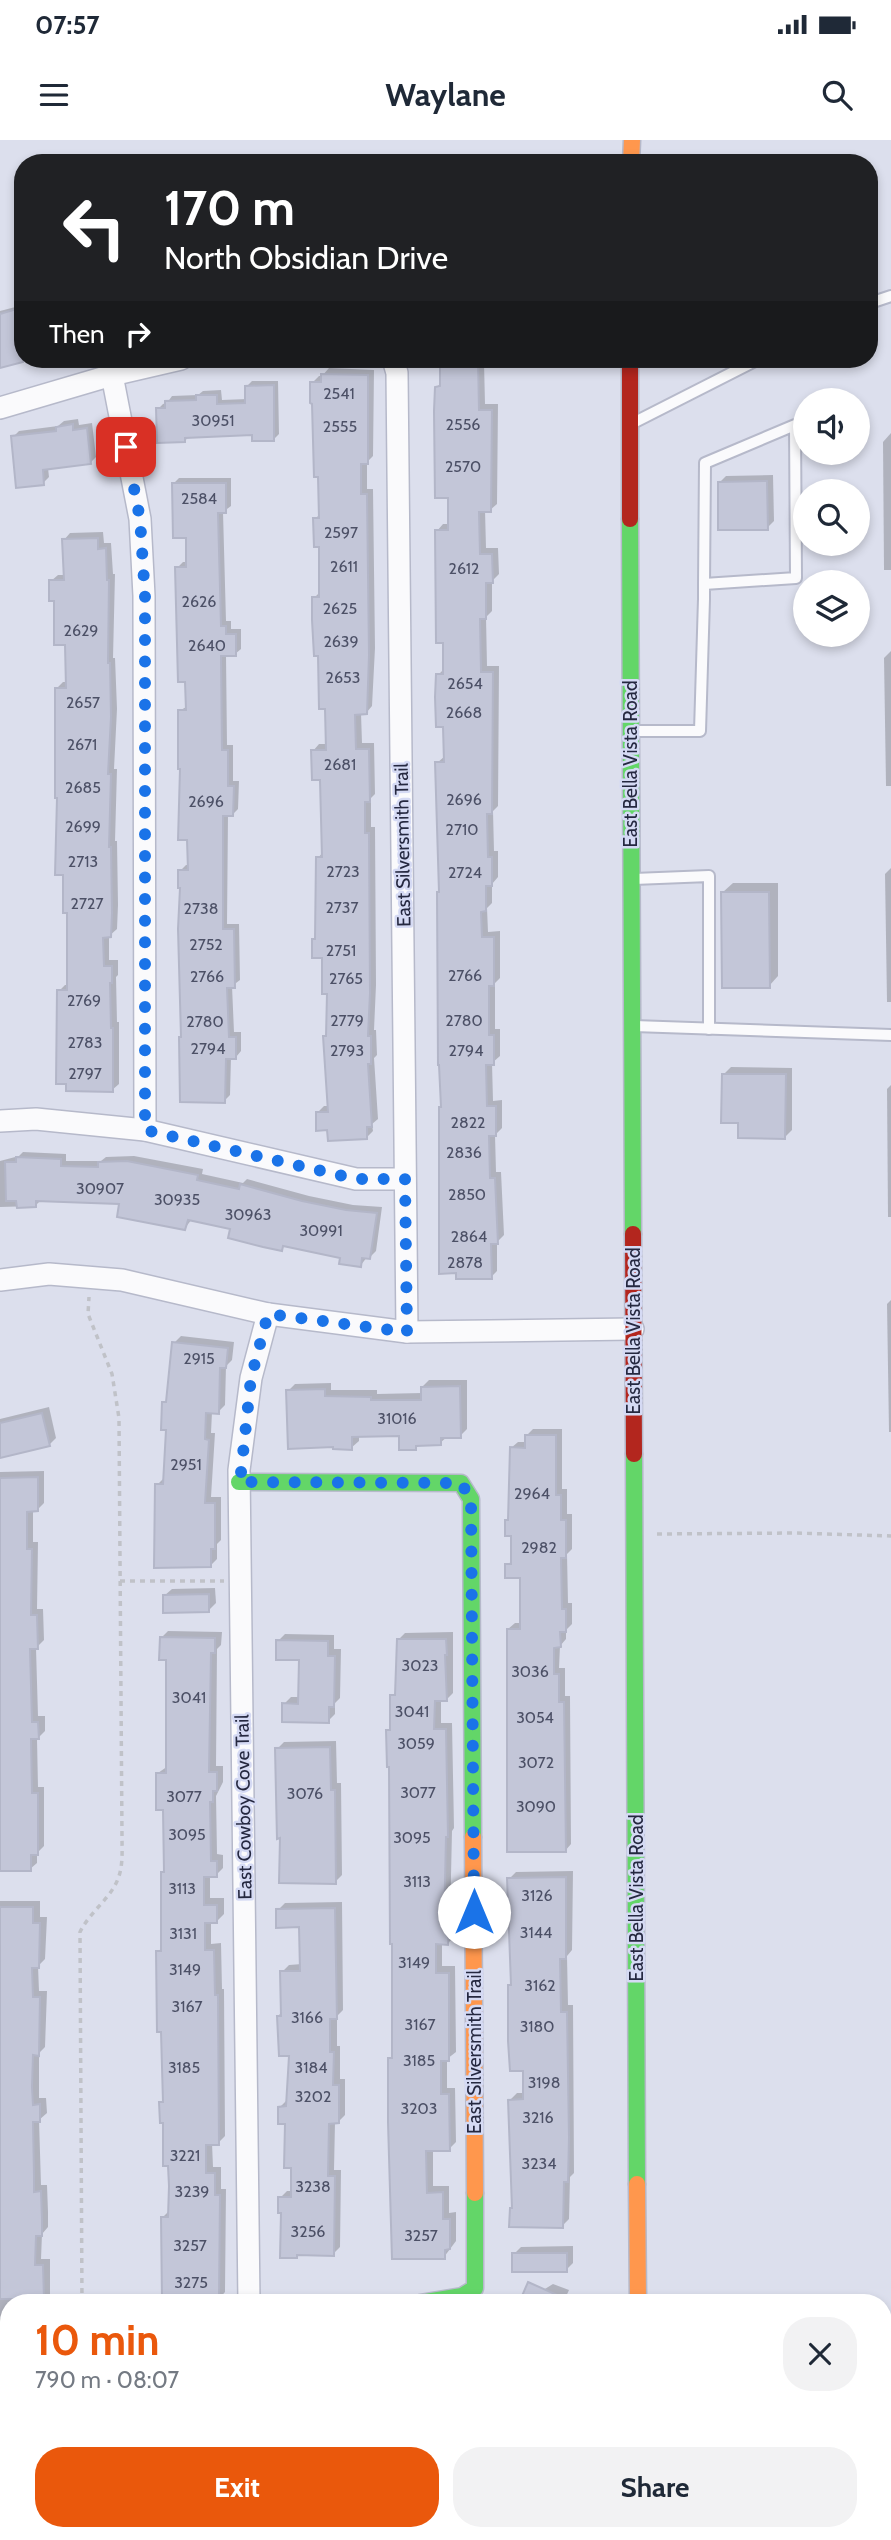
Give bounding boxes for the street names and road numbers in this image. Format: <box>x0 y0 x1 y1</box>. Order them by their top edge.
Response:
street label: East Bella Vista Road <box>619 681 642 847</box>
street label: East Silversmith Trail <box>390 762 415 927</box>
street label: East Bella Vista Road <box>622 1248 645 1414</box>
street label: East Cowboy Cove Trail <box>230 1714 257 1900</box>
street label: East Bella Vista Road <box>625 1815 648 1981</box>
street label: East Silversmith Trail <box>463 1970 486 2134</box>

